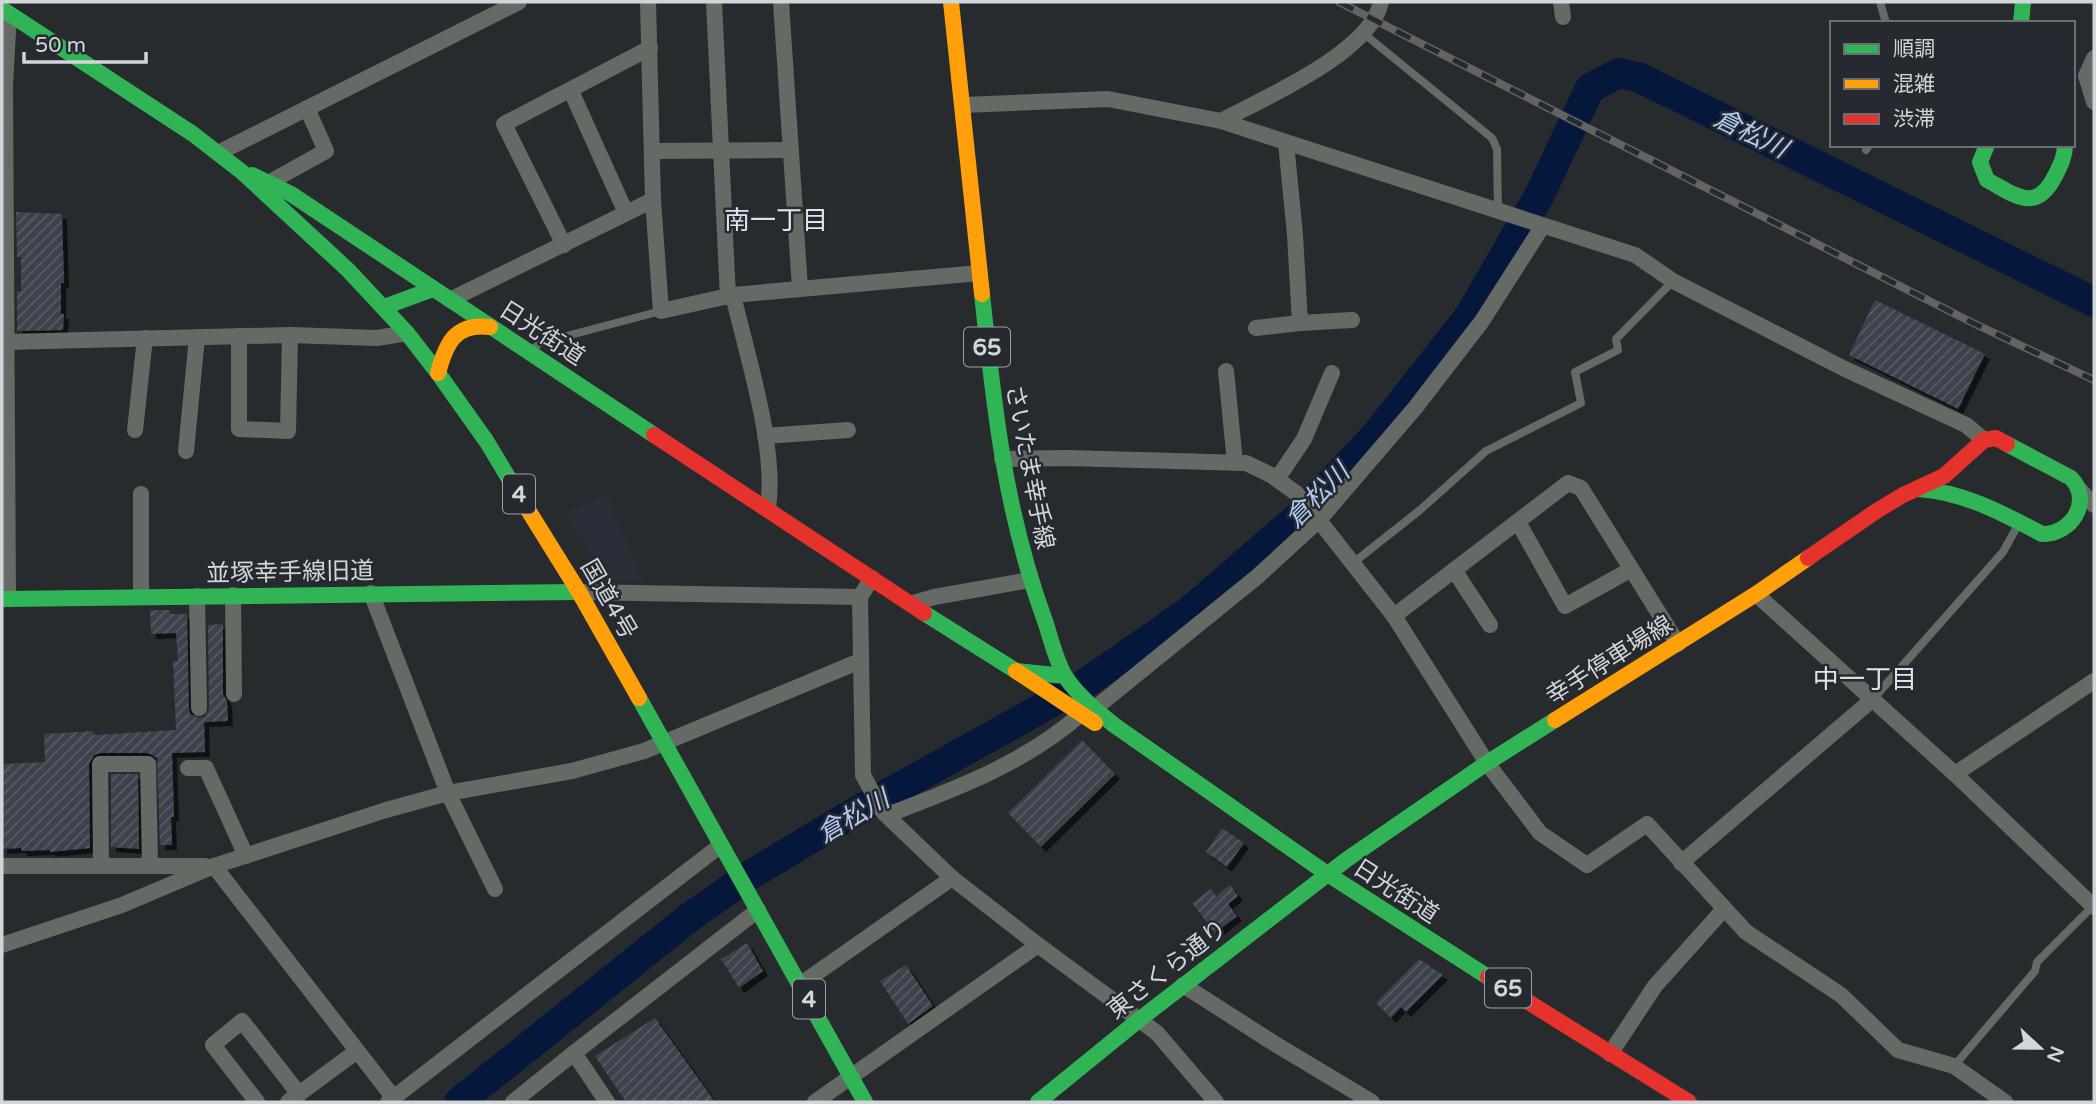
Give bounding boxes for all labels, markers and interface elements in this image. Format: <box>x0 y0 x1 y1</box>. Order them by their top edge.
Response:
scale bar <box>24 21 147 65</box>
legend <box>1830 21 2075 147</box>
text: 50 m <box>35 33 86 58</box>
text: 順調 <box>1893 37 1935 62</box>
text: 混雑 <box>1893 72 1935 97</box>
water label: 倉松川 <box>1709 102 1795 166</box>
text: 渋滞 <box>1893 107 1935 132</box>
district label: 南一丁目 <box>724 205 828 236</box>
street label: 日光街道 <box>494 295 590 372</box>
road number: 65 <box>964 328 1010 366</box>
street label: さいたま幸手線 <box>999 382 1060 552</box>
water label: 倉松川 <box>1279 455 1358 534</box>
road number: 4 <box>503 474 535 514</box>
street label: 国道4号 <box>574 554 643 644</box>
street label: 並塚幸手線旧道 <box>206 557 374 588</box>
street label: 幸手停車場線 <box>1541 610 1678 711</box>
district label: 中一丁目 <box>1813 664 1917 695</box>
water label: 倉松川 <box>812 782 897 849</box>
street label: 日光街道 <box>1348 853 1444 930</box>
street label: 東さくら通り <box>1102 914 1233 1025</box>
road number: 65 <box>1485 968 1531 1007</box>
road number: 4 <box>793 980 825 1018</box>
north arrow <box>2005 1013 2075 1083</box>
text: N <box>2042 1043 2068 1065</box>

